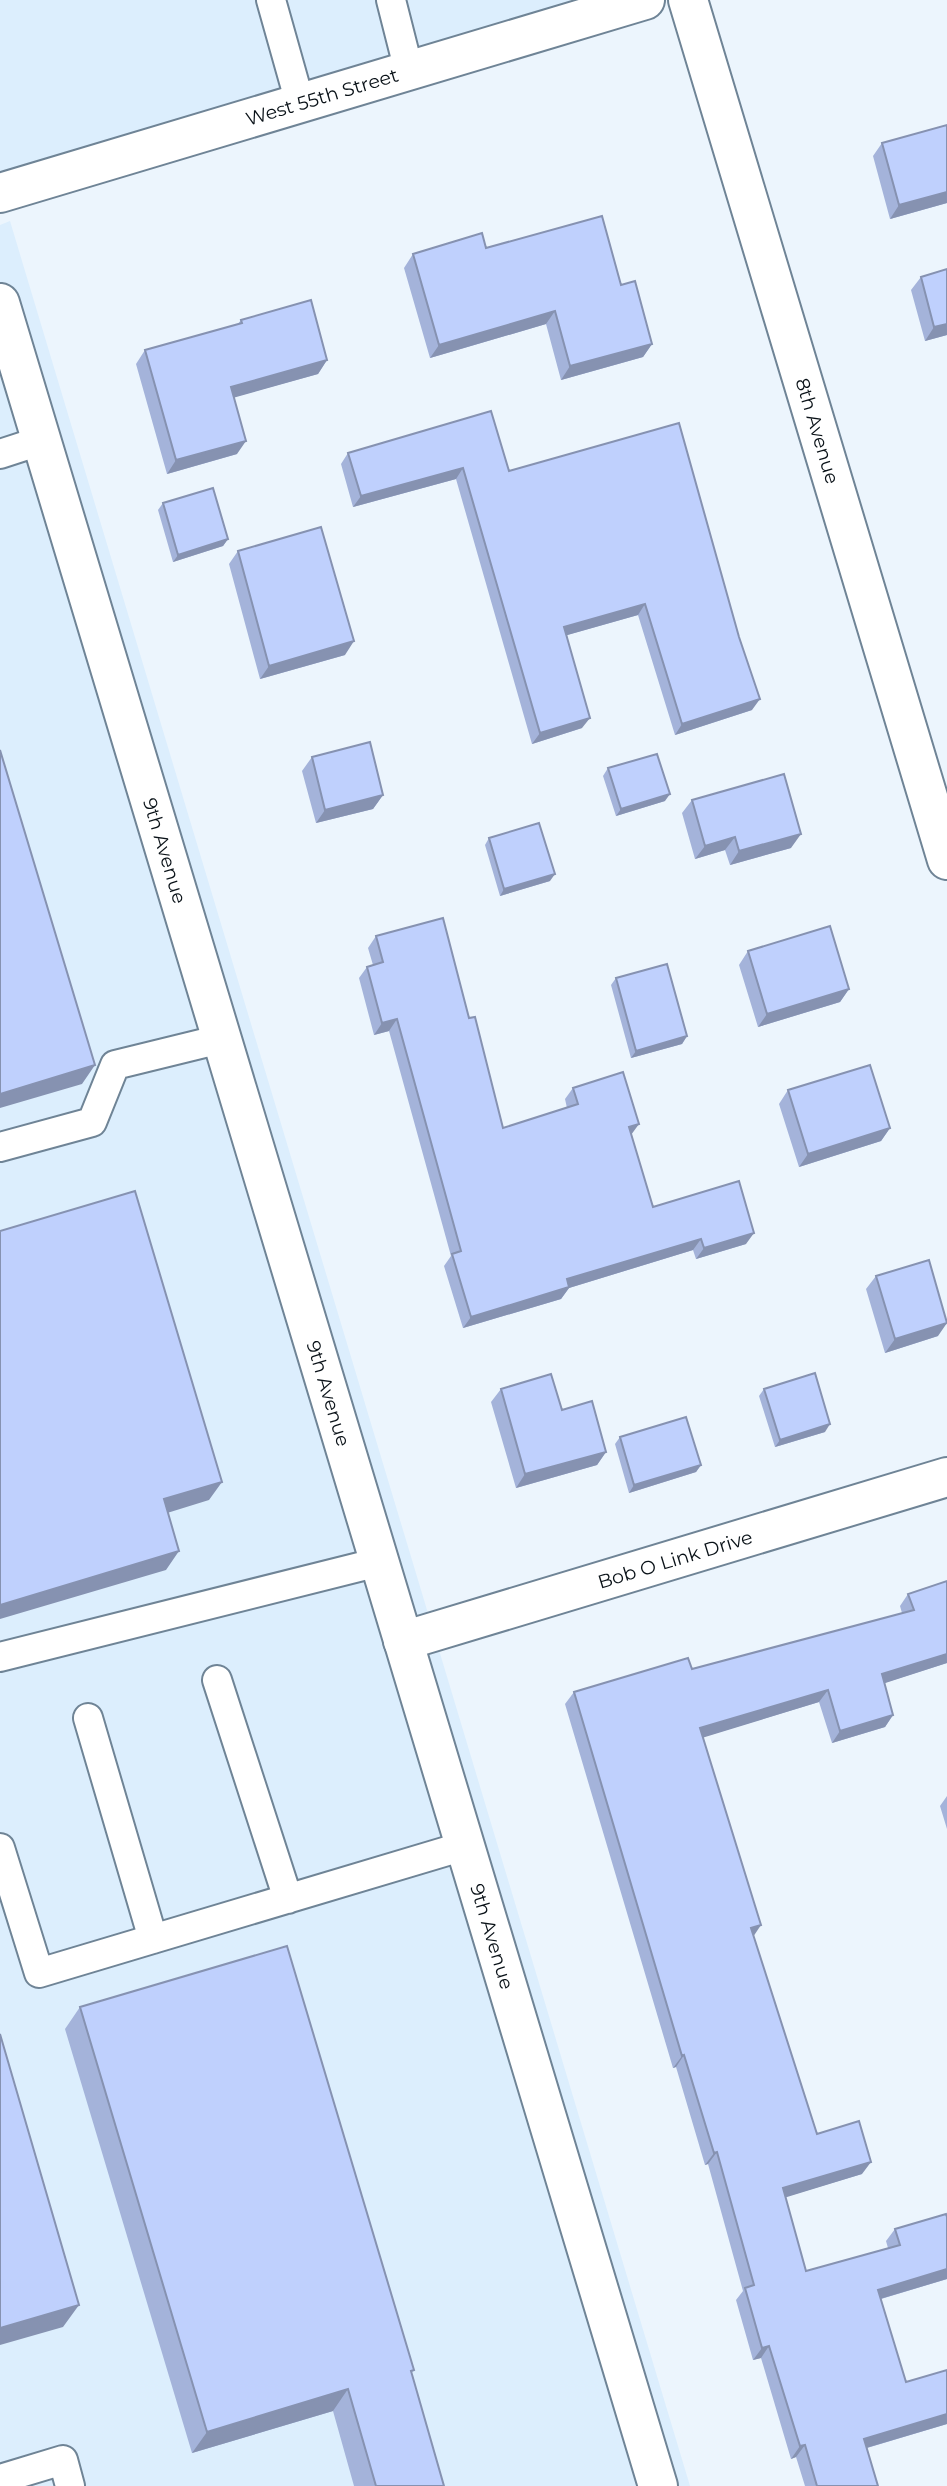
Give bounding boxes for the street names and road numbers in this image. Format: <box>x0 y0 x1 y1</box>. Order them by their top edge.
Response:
street label: West 55th Street <box>243 63 401 131</box>
street label: 8th Avenue <box>790 375 844 487</box>
street label: 9th Avenue <box>138 795 191 906</box>
street label: 9th Avenue <box>301 1338 355 1449</box>
street label: Bob O Link Drive <box>595 1525 755 1594</box>
street label: 9th Avenue <box>465 1881 519 1992</box>

